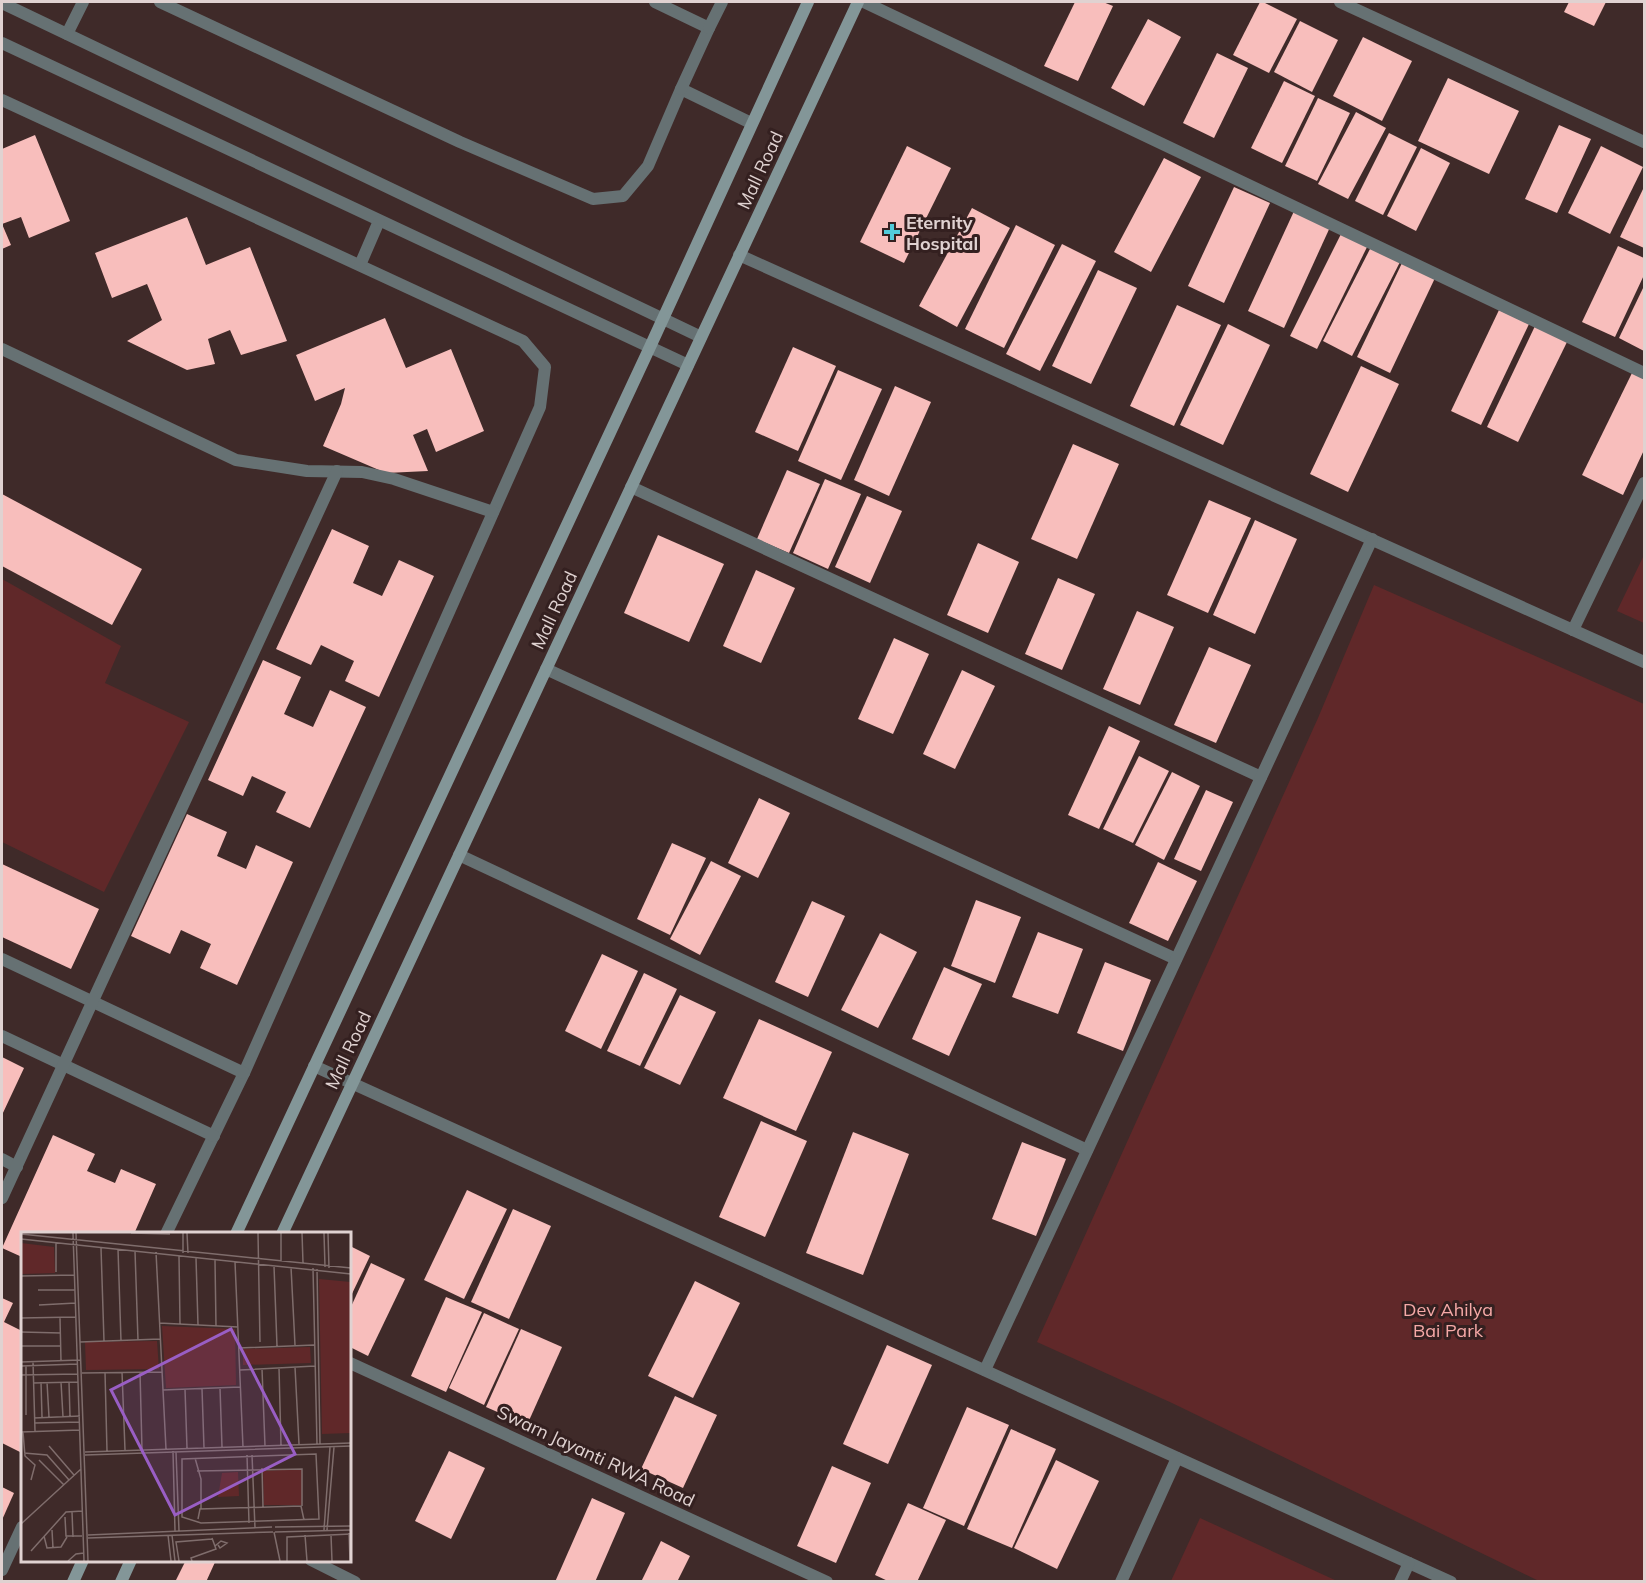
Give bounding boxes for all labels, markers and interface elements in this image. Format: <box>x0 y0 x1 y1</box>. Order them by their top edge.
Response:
street label: Mall Road <box>732 127 788 213</box>
place label: Eternity Hospital <box>906 211 978 255</box>
marker: Eternity Hospital <box>883 223 901 241</box>
street label: Mall Road <box>526 567 582 653</box>
street label: Mall Road <box>320 1007 376 1093</box>
inset map <box>21 1232 351 1562</box>
park label: Dev Ahilya Bai Park <box>1403 1298 1493 1342</box>
street label: Swarn Jayanti RWA Road <box>494 1400 698 1512</box>

